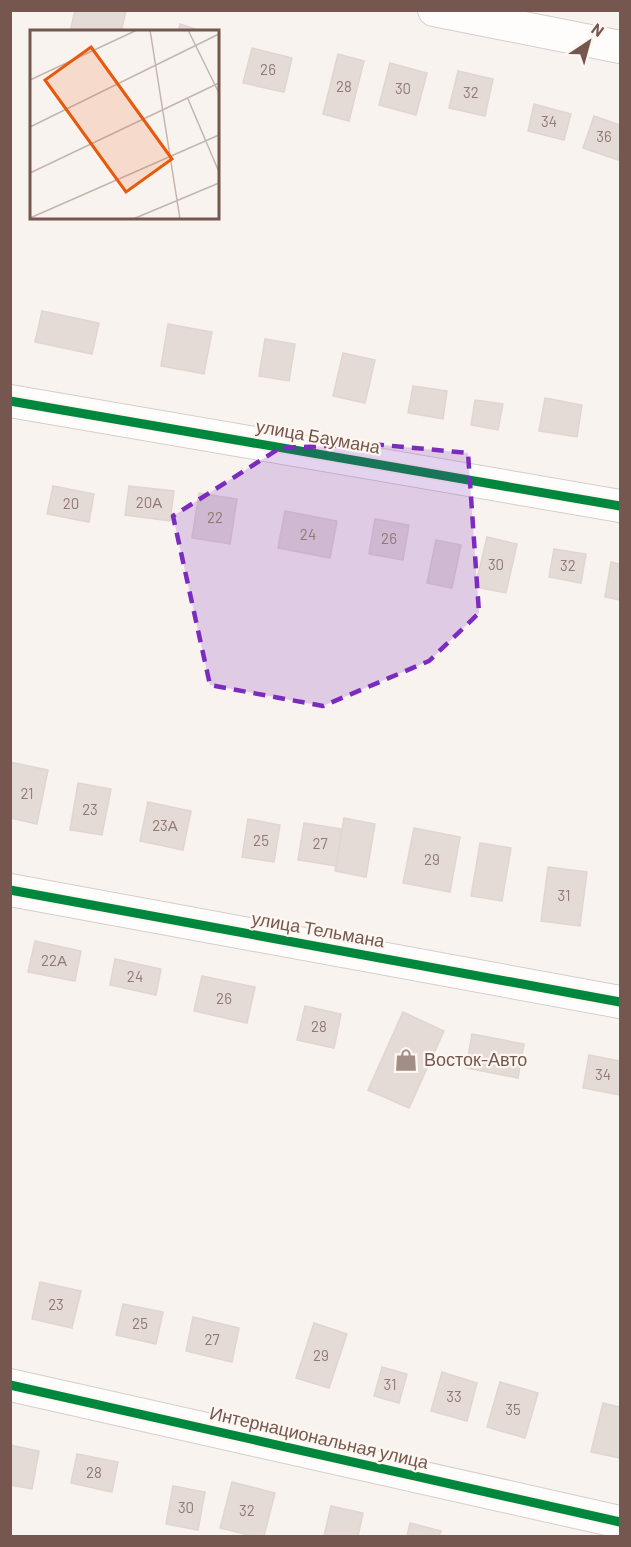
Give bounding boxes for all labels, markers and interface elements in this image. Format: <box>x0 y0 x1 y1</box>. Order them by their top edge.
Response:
north arrow <box>559 12 619 72</box>
text: N <box>588 19 608 40</box>
inset map <box>30 30 219 219</box>
house number: 26 <box>260 60 276 78</box>
house number: 28 <box>336 77 352 95</box>
house number: 30 <box>395 79 411 97</box>
house number: 32 <box>463 83 479 101</box>
house number: 34 <box>541 112 557 130</box>
house number: 36 <box>596 127 612 145</box>
street label: улица Баумана <box>254 414 383 458</box>
house number: 20А <box>136 493 162 511</box>
house number: 20 <box>63 494 79 512</box>
house number: 22 <box>207 508 223 526</box>
house number: 24 <box>300 525 316 543</box>
house number: 26 <box>381 529 397 547</box>
house number: 30 <box>488 555 504 573</box>
house number: 32 <box>560 556 576 574</box>
house number: 21 <box>20 784 34 802</box>
house number: 23 <box>82 800 98 818</box>
house number: 23А <box>152 816 178 834</box>
house number: 25 <box>253 831 269 849</box>
house number: 27 <box>312 834 328 852</box>
house number: 29 <box>424 850 440 868</box>
house number: 31 <box>558 886 570 904</box>
street label: улица Тельмана <box>250 906 387 952</box>
house number: 22А <box>41 951 67 969</box>
house number: 24 <box>127 967 143 985</box>
house number: 26 <box>216 989 232 1007</box>
house number: 28 <box>311 1017 327 1035</box>
shop icon: Восток-Авто <box>393 1047 419 1073</box>
place label: Восток-Авто <box>424 1048 527 1070</box>
house number: 34 <box>595 1065 611 1083</box>
house number: 23 <box>48 1295 64 1313</box>
house number: 25 <box>132 1314 148 1332</box>
house number: 27 <box>204 1330 220 1348</box>
house number: 29 <box>313 1346 329 1364</box>
house number: 31 <box>384 1375 396 1393</box>
house number: 33 <box>446 1387 462 1405</box>
house number: 35 <box>505 1400 521 1418</box>
street label: Интернациональная улица <box>208 1401 432 1473</box>
house number: 28 <box>86 1463 102 1481</box>
house number: 30 <box>178 1498 194 1516</box>
house number: 32 <box>239 1501 255 1519</box>

